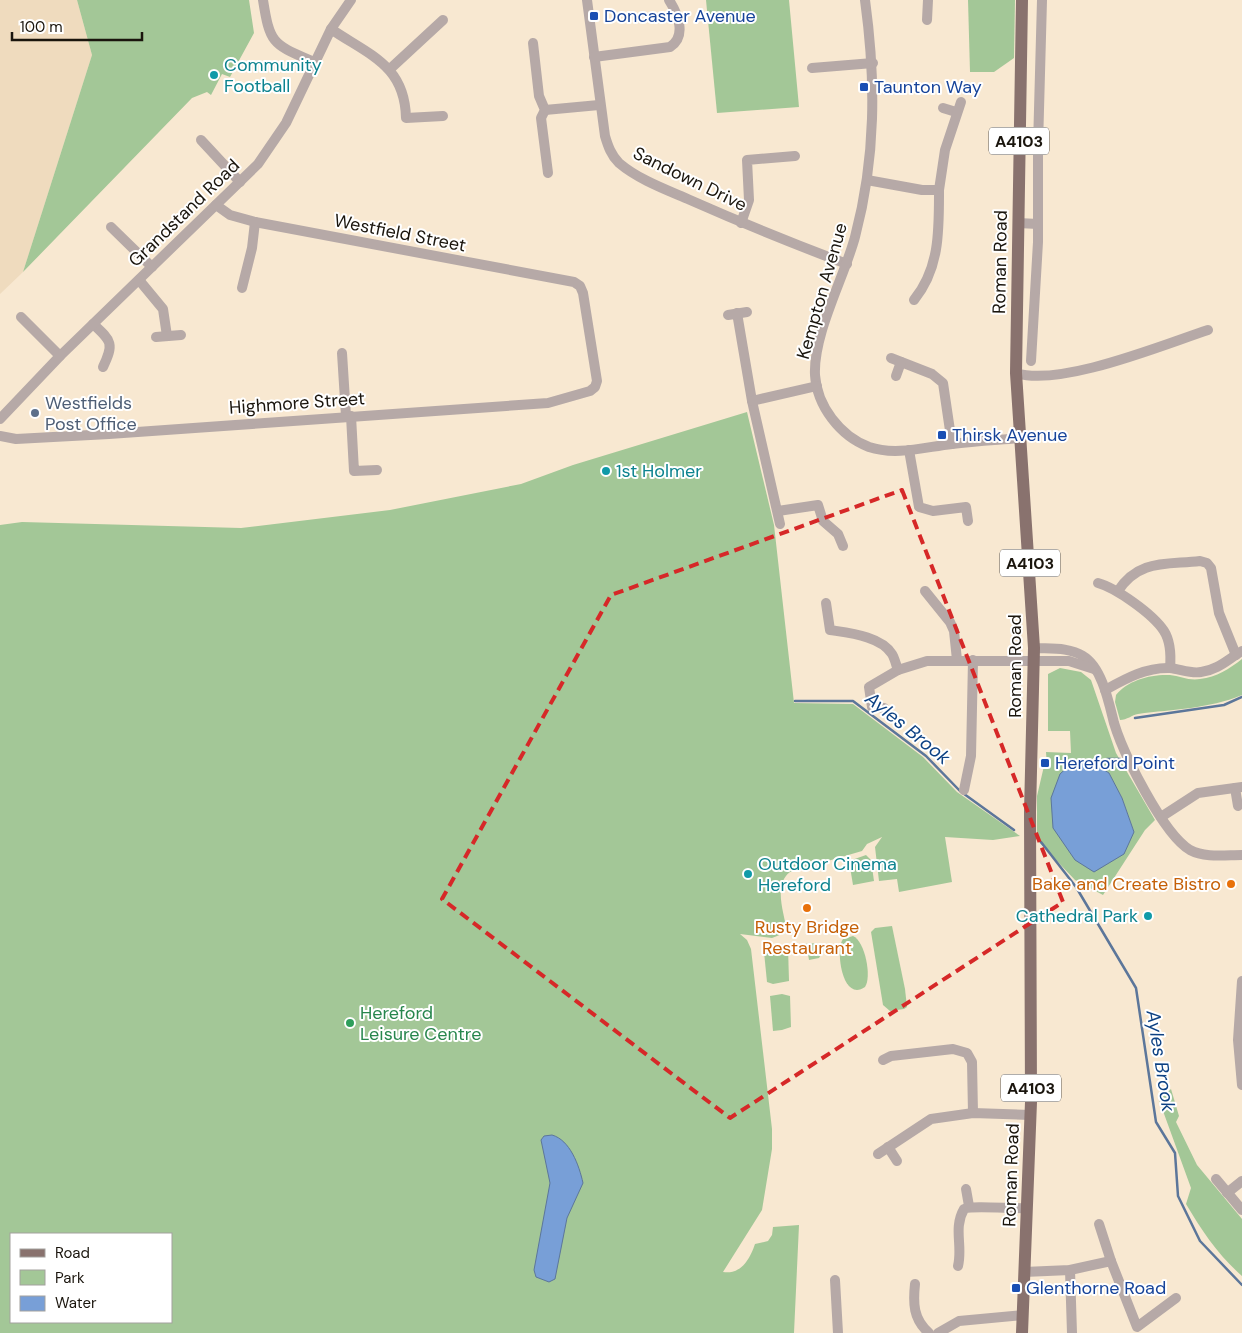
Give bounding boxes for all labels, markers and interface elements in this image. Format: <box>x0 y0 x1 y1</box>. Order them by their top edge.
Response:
place label: Doncaster Avenue <box>604 4 756 28</box>
scale bar <box>12 10 142 42</box>
marker: Doncaster Avenue <box>588 10 600 22</box>
text: 100 m <box>20 17 63 37</box>
place label: Community Football <box>224 53 322 98</box>
marker: Community Football <box>208 69 220 81</box>
place label: Taunton Way <box>874 75 982 99</box>
marker: Taunton Way <box>858 81 870 93</box>
road number: A4103 <box>989 128 1049 154</box>
street label: Sandown Drive <box>629 141 751 217</box>
street label: Grandstand Road <box>123 154 245 272</box>
street label: Westfield Street <box>332 208 468 258</box>
street label: Roman Road <box>987 210 1013 314</box>
street label: Kempton Avenue <box>791 220 853 362</box>
street label: Highmore Street <box>228 386 366 420</box>
place label: Westfields Post Office <box>45 391 137 436</box>
marker: Westfields Post Office <box>29 407 41 419</box>
place label: Thirsk Avenue <box>952 423 1068 447</box>
marker: Thirsk Avenue <box>936 429 948 441</box>
place label: 1st Holmer <box>616 459 702 483</box>
marker: 1st Holmer <box>600 465 612 477</box>
road number: A4103 <box>1000 550 1060 576</box>
street label: Roman Road <box>1003 614 1027 718</box>
water label: Ayles Brook <box>859 685 956 770</box>
place label: Hereford Point <box>1055 751 1175 775</box>
marker: Hereford Point <box>1039 757 1051 769</box>
place label: Outdoor Cinema Hereford <box>758 852 897 897</box>
marker: Outdoor Cinema Hereford <box>742 868 754 880</box>
place label: Bake and Create Bistro <box>1032 872 1221 896</box>
marker: Bake and Create Bistro <box>1225 878 1237 890</box>
marker: Rusty Bridge Restaurant <box>801 902 813 914</box>
place label: Cathedral Park <box>1016 904 1138 928</box>
marker: Cathedral Park <box>1142 910 1154 922</box>
place label: Rusty Bridge Restaurant <box>755 915 859 960</box>
place label: Hereford Leisure Centre <box>360 1001 481 1046</box>
water label: Ayles Brook <box>1140 1007 1181 1114</box>
marker: Hereford Leisure Centre <box>344 1017 356 1029</box>
road number: A4103 <box>1001 1074 1061 1102</box>
street label: Roman Road <box>997 1123 1025 1227</box>
legend <box>10 1233 172 1323</box>
text: Road <box>55 1243 90 1263</box>
text: Park <box>55 1268 85 1288</box>
place label: Glenthorne Road <box>1026 1276 1166 1300</box>
marker: Glenthorne Road <box>1010 1282 1022 1294</box>
text: Water <box>55 1293 97 1313</box>

